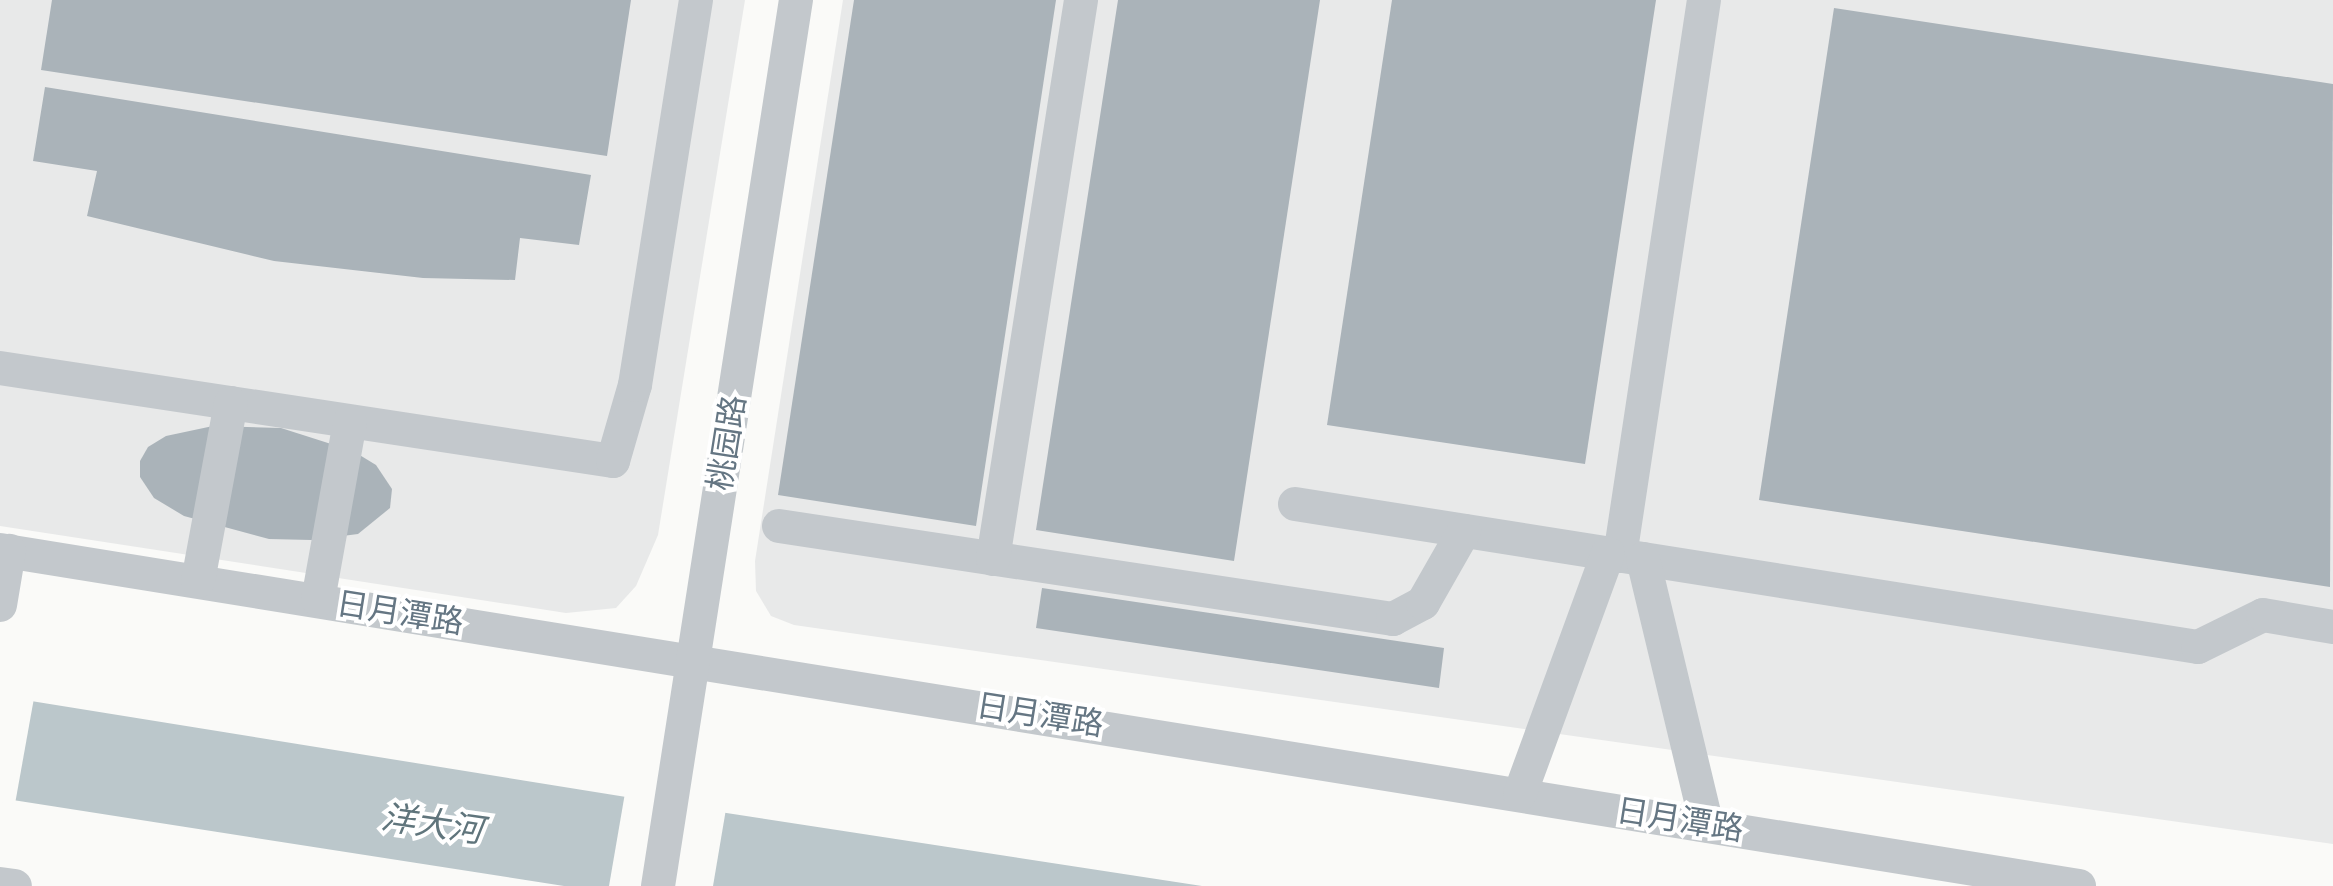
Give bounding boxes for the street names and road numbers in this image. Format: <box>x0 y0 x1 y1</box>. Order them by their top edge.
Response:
street label: 桃园路 <box>701 393 753 493</box>
street label: 日月潭路 <box>334 584 466 642</box>
street label: 日月潭路 <box>974 686 1106 744</box>
street label: 日月潭路 <box>1614 791 1746 849</box>

